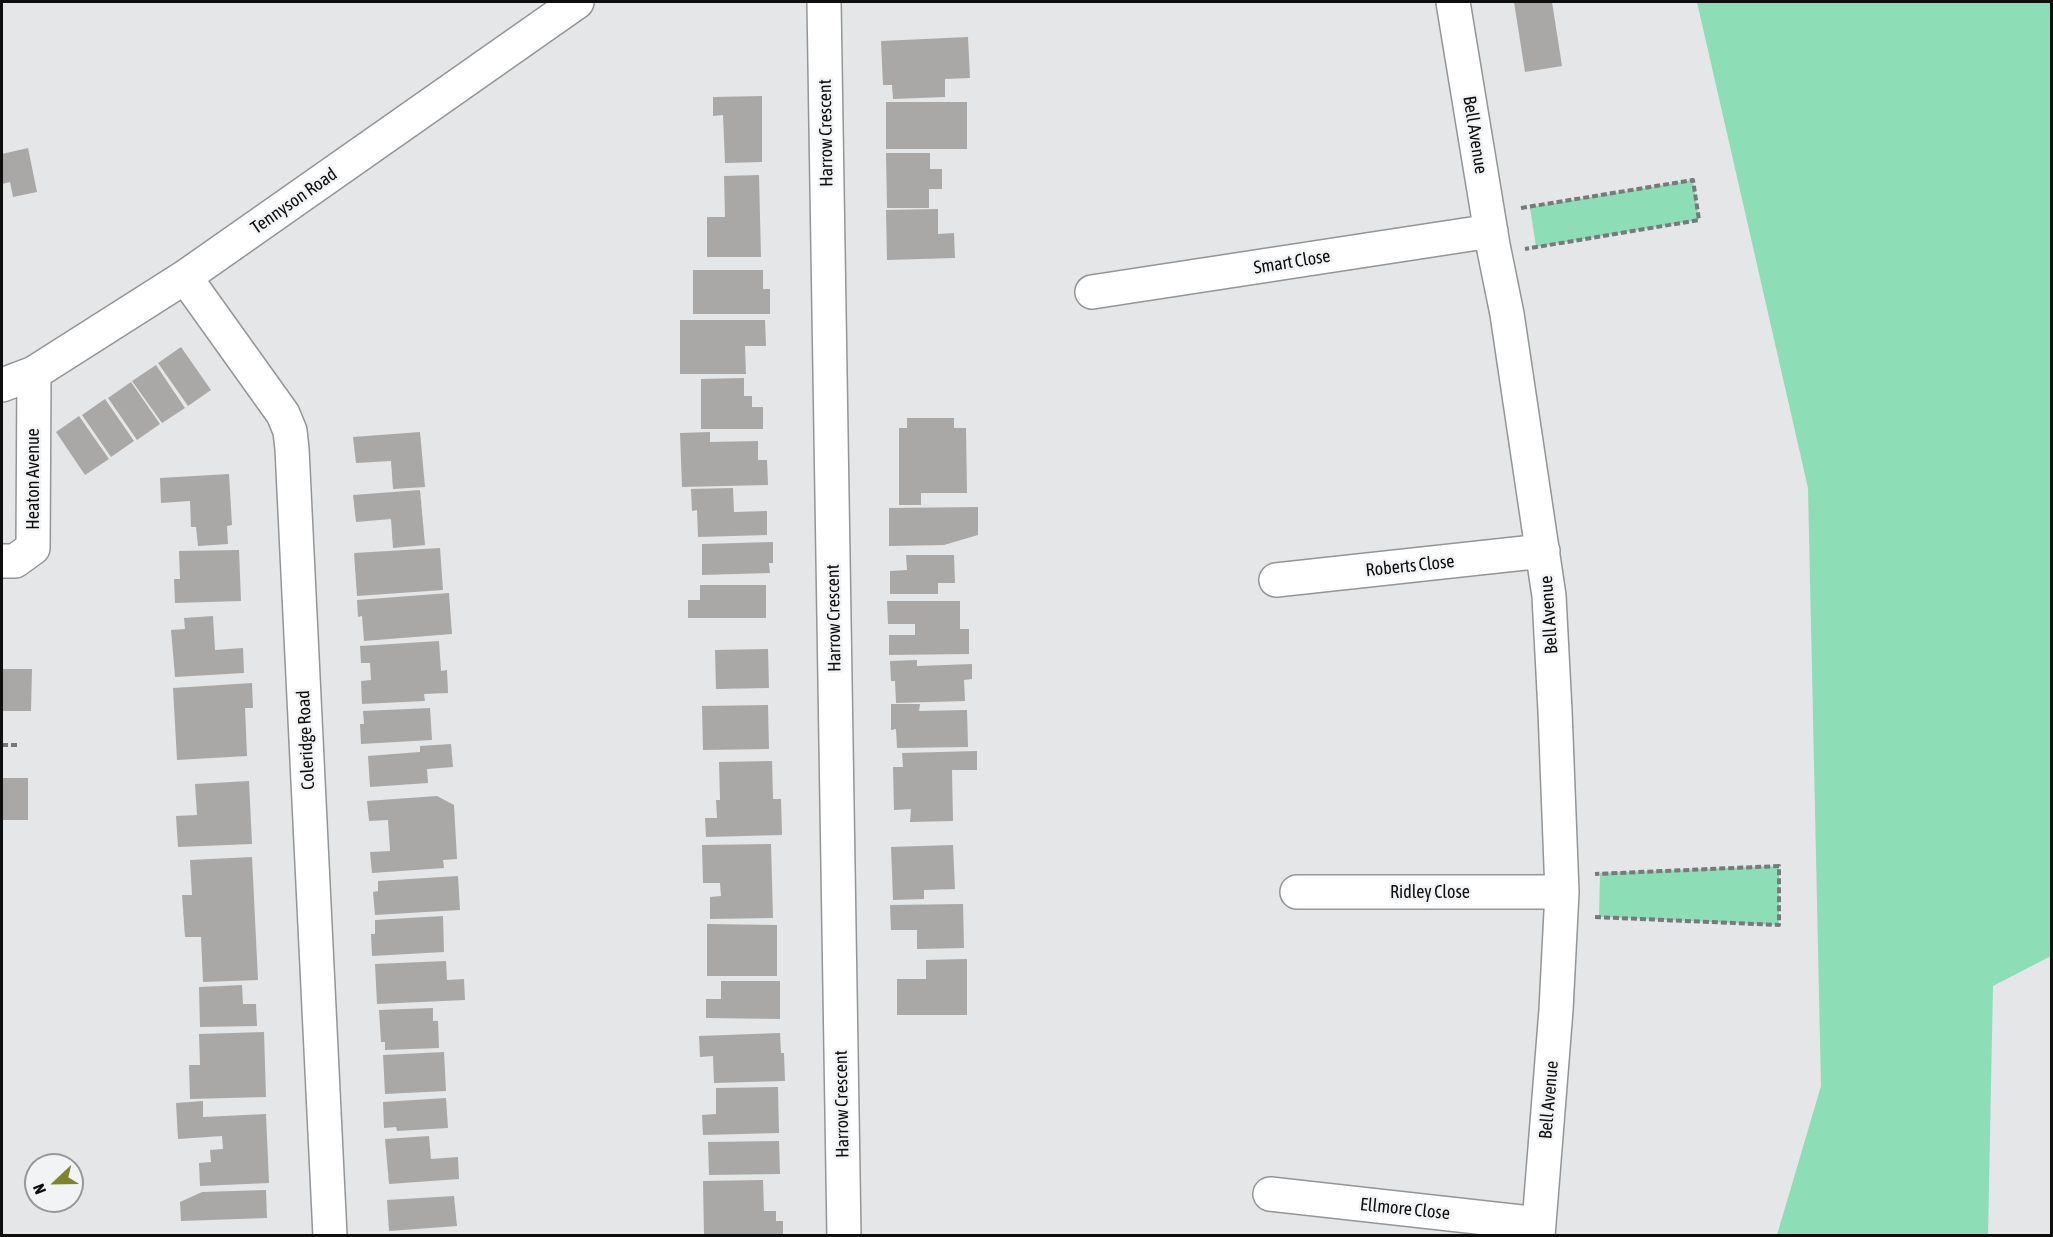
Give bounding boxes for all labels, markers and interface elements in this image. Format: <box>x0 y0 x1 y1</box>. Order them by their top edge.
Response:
street label: Harrow Crescent <box>814 79 838 187</box>
street label: Bell Avenue <box>1458 95 1492 175</box>
street label: Tennyson Road <box>247 163 341 239</box>
street label: Smart Close <box>1252 245 1332 279</box>
street label: Heaton Avenue <box>22 428 44 530</box>
street label: Roberts Close <box>1365 551 1455 581</box>
street label: Harrow Crescent <box>822 564 846 672</box>
street label: Bell Avenue <box>1535 575 1563 655</box>
street label: Coleridge Road <box>293 690 319 790</box>
street label: Ridley Close <box>1390 881 1470 903</box>
street label: Harrow Crescent <box>830 1050 854 1158</box>
street label: Bell Avenue <box>1535 1060 1563 1140</box>
north arrow <box>24 1153 84 1213</box>
text: N <box>29 1181 49 1197</box>
street label: Ellmore Close <box>1359 1194 1451 1224</box>

